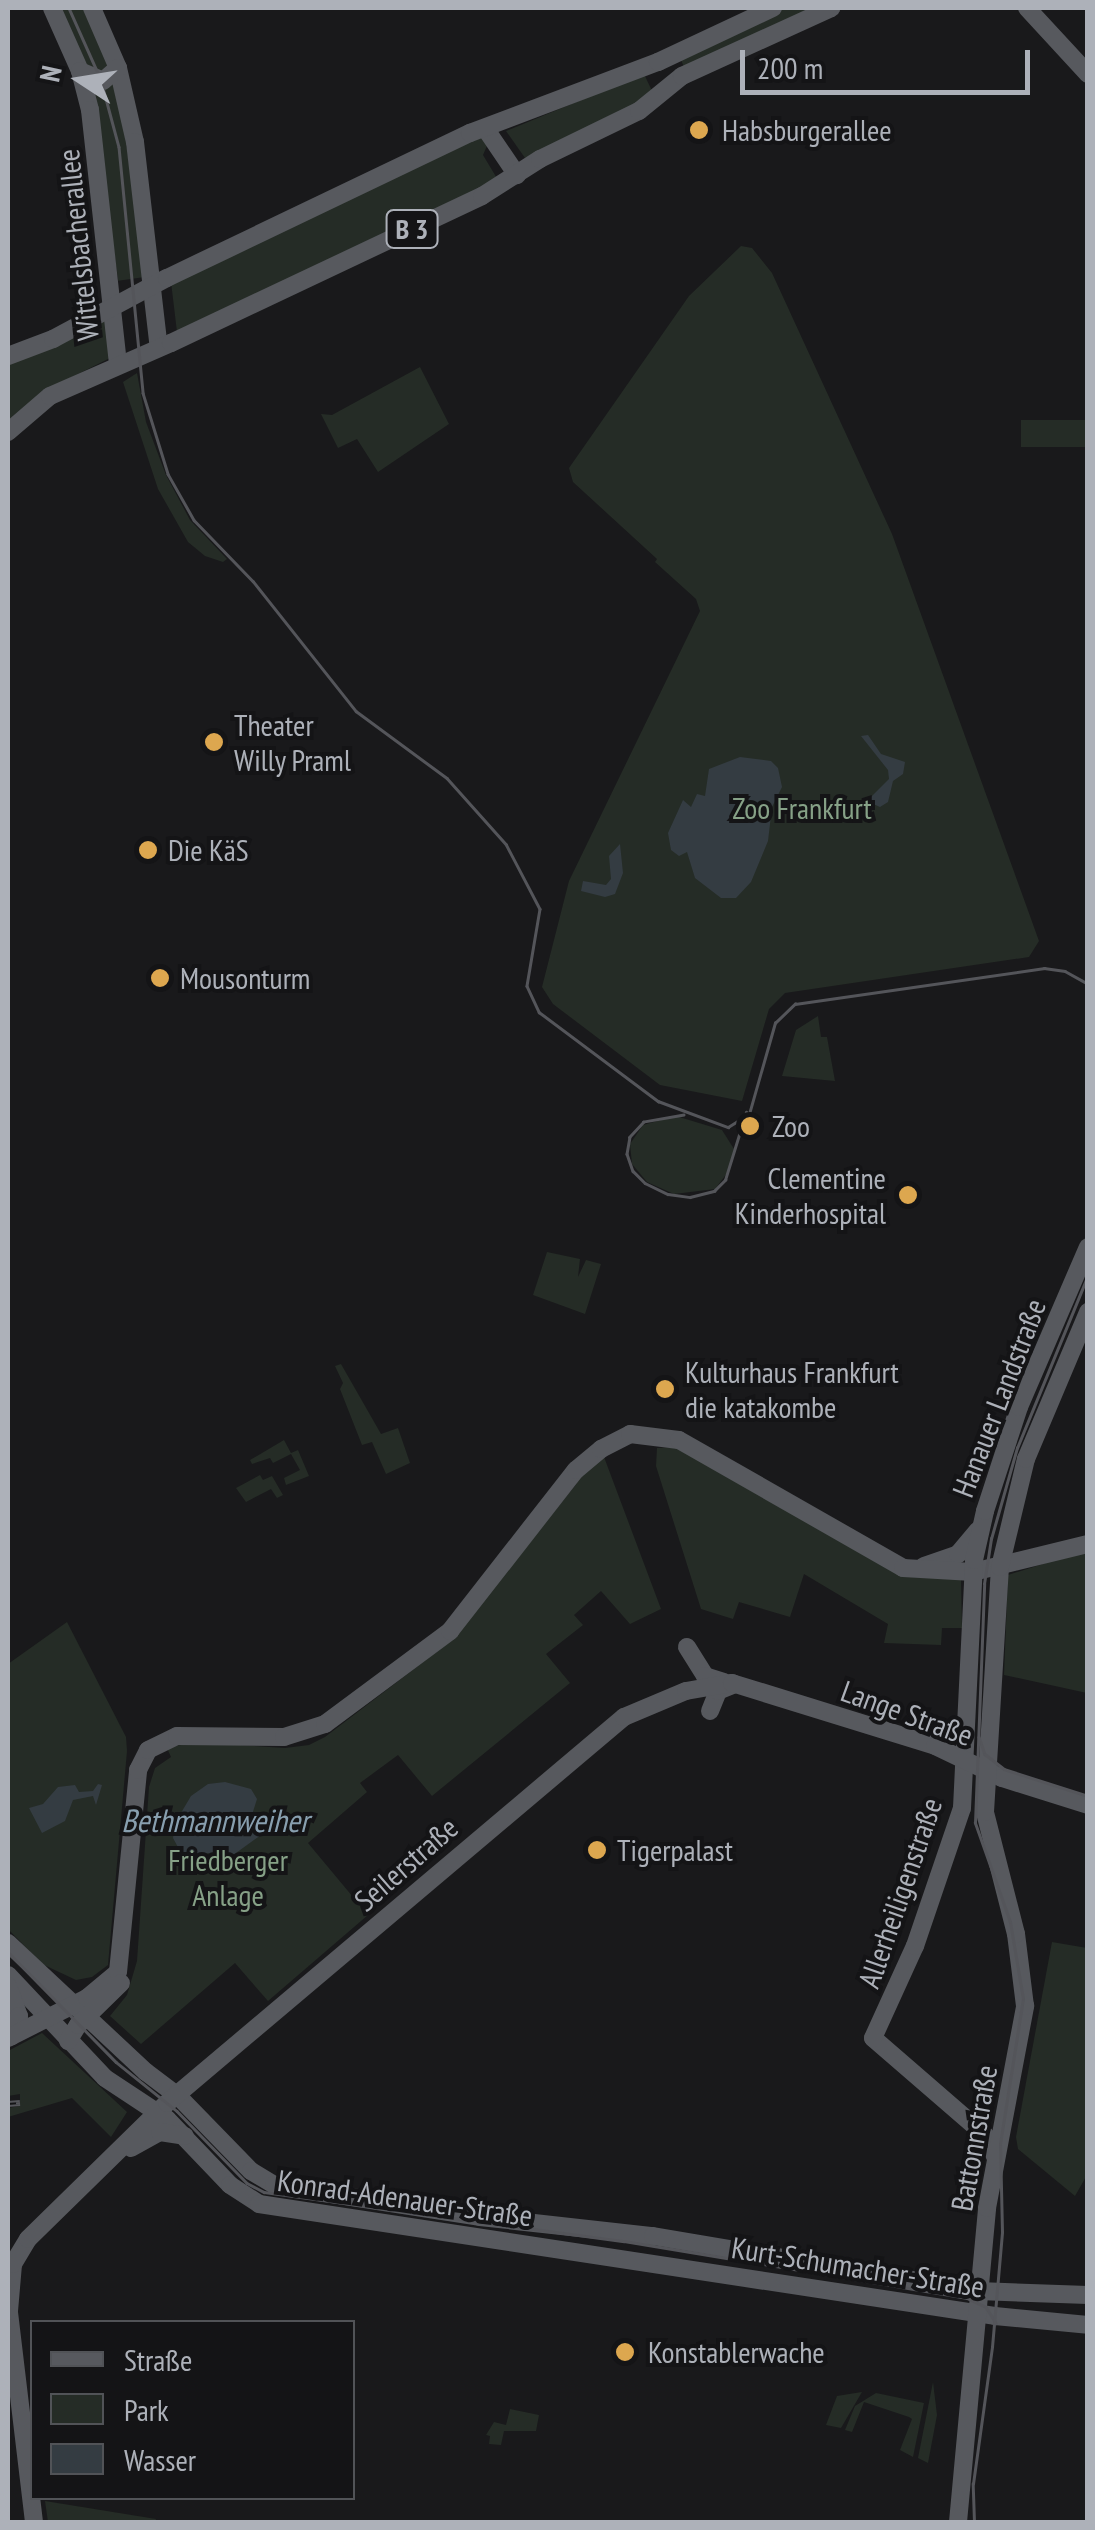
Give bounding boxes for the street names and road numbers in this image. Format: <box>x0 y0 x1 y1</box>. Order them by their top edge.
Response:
street label: Wittelsbacherallee <box>50 147 106 343</box>
road number: B 3 <box>384 206 440 252</box>
street label: Hanauer Landstraße <box>945 1294 1053 1502</box>
street label: Lange Straße <box>836 1673 978 1753</box>
street label: Allerheiligenstraße <box>851 1793 949 1993</box>
street label: Seilerstraße <box>347 1809 465 1919</box>
street label: Battonnstraße <box>943 2062 1005 2214</box>
street label: Konrad-Adenauer-Straße <box>275 2162 535 2234</box>
street label: Kurt-Schumacher-Straße <box>729 2229 987 2305</box>

